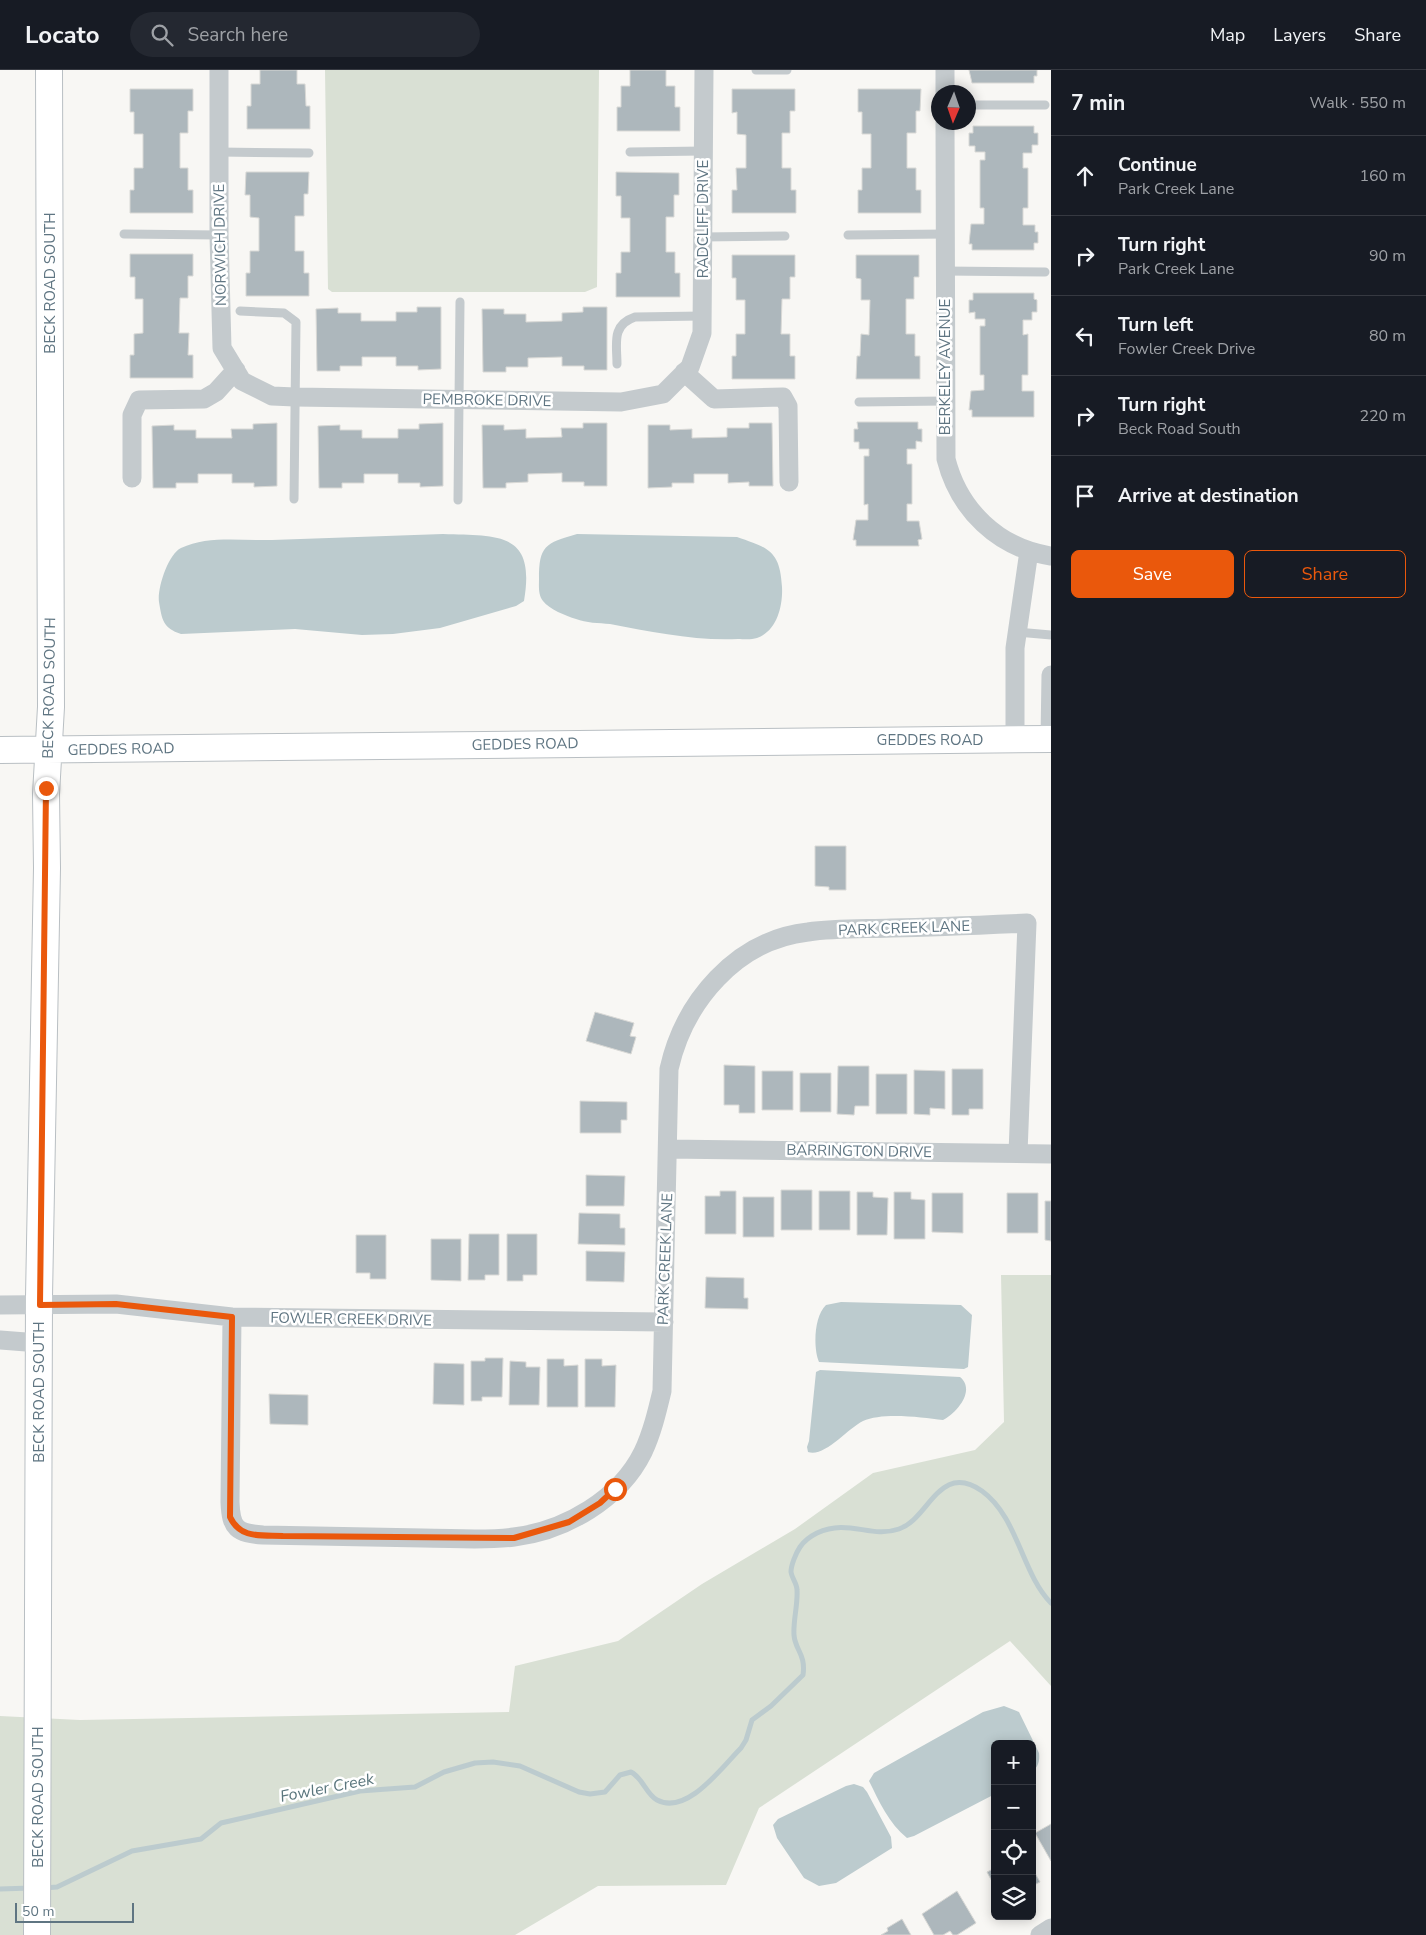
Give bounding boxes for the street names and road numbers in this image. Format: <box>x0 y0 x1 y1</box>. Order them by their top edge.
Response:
street label: RADCLIFF DRIVE <box>693 160 713 278</box>
street label: NORWICH DRIVE <box>209 184 231 306</box>
street label: BECK ROAD SOUTH <box>40 212 60 354</box>
street label: BERKELEY AVENUE <box>935 299 955 435</box>
street label: PEMBROKE DRIVE <box>422 389 552 411</box>
street label: BECK ROAD SOUTH <box>38 617 60 759</box>
street label: GEDDES ROAD <box>877 730 983 750</box>
street label: GEDDES ROAD <box>471 733 579 755</box>
street label: GEDDES ROAD <box>67 738 175 760</box>
street label: PARK CREEK LANE <box>838 916 970 940</box>
street label: BARRINGTON DRIVE <box>786 1140 932 1162</box>
street label: PARK CREEK LANE <box>653 1193 677 1325</box>
street label: FOWLER CREEK DRIVE <box>270 1308 432 1330</box>
street label: BECK ROAD SOUTH <box>29 1321 49 1463</box>
street label: BECK ROAD SOUTH <box>28 1726 48 1868</box>

